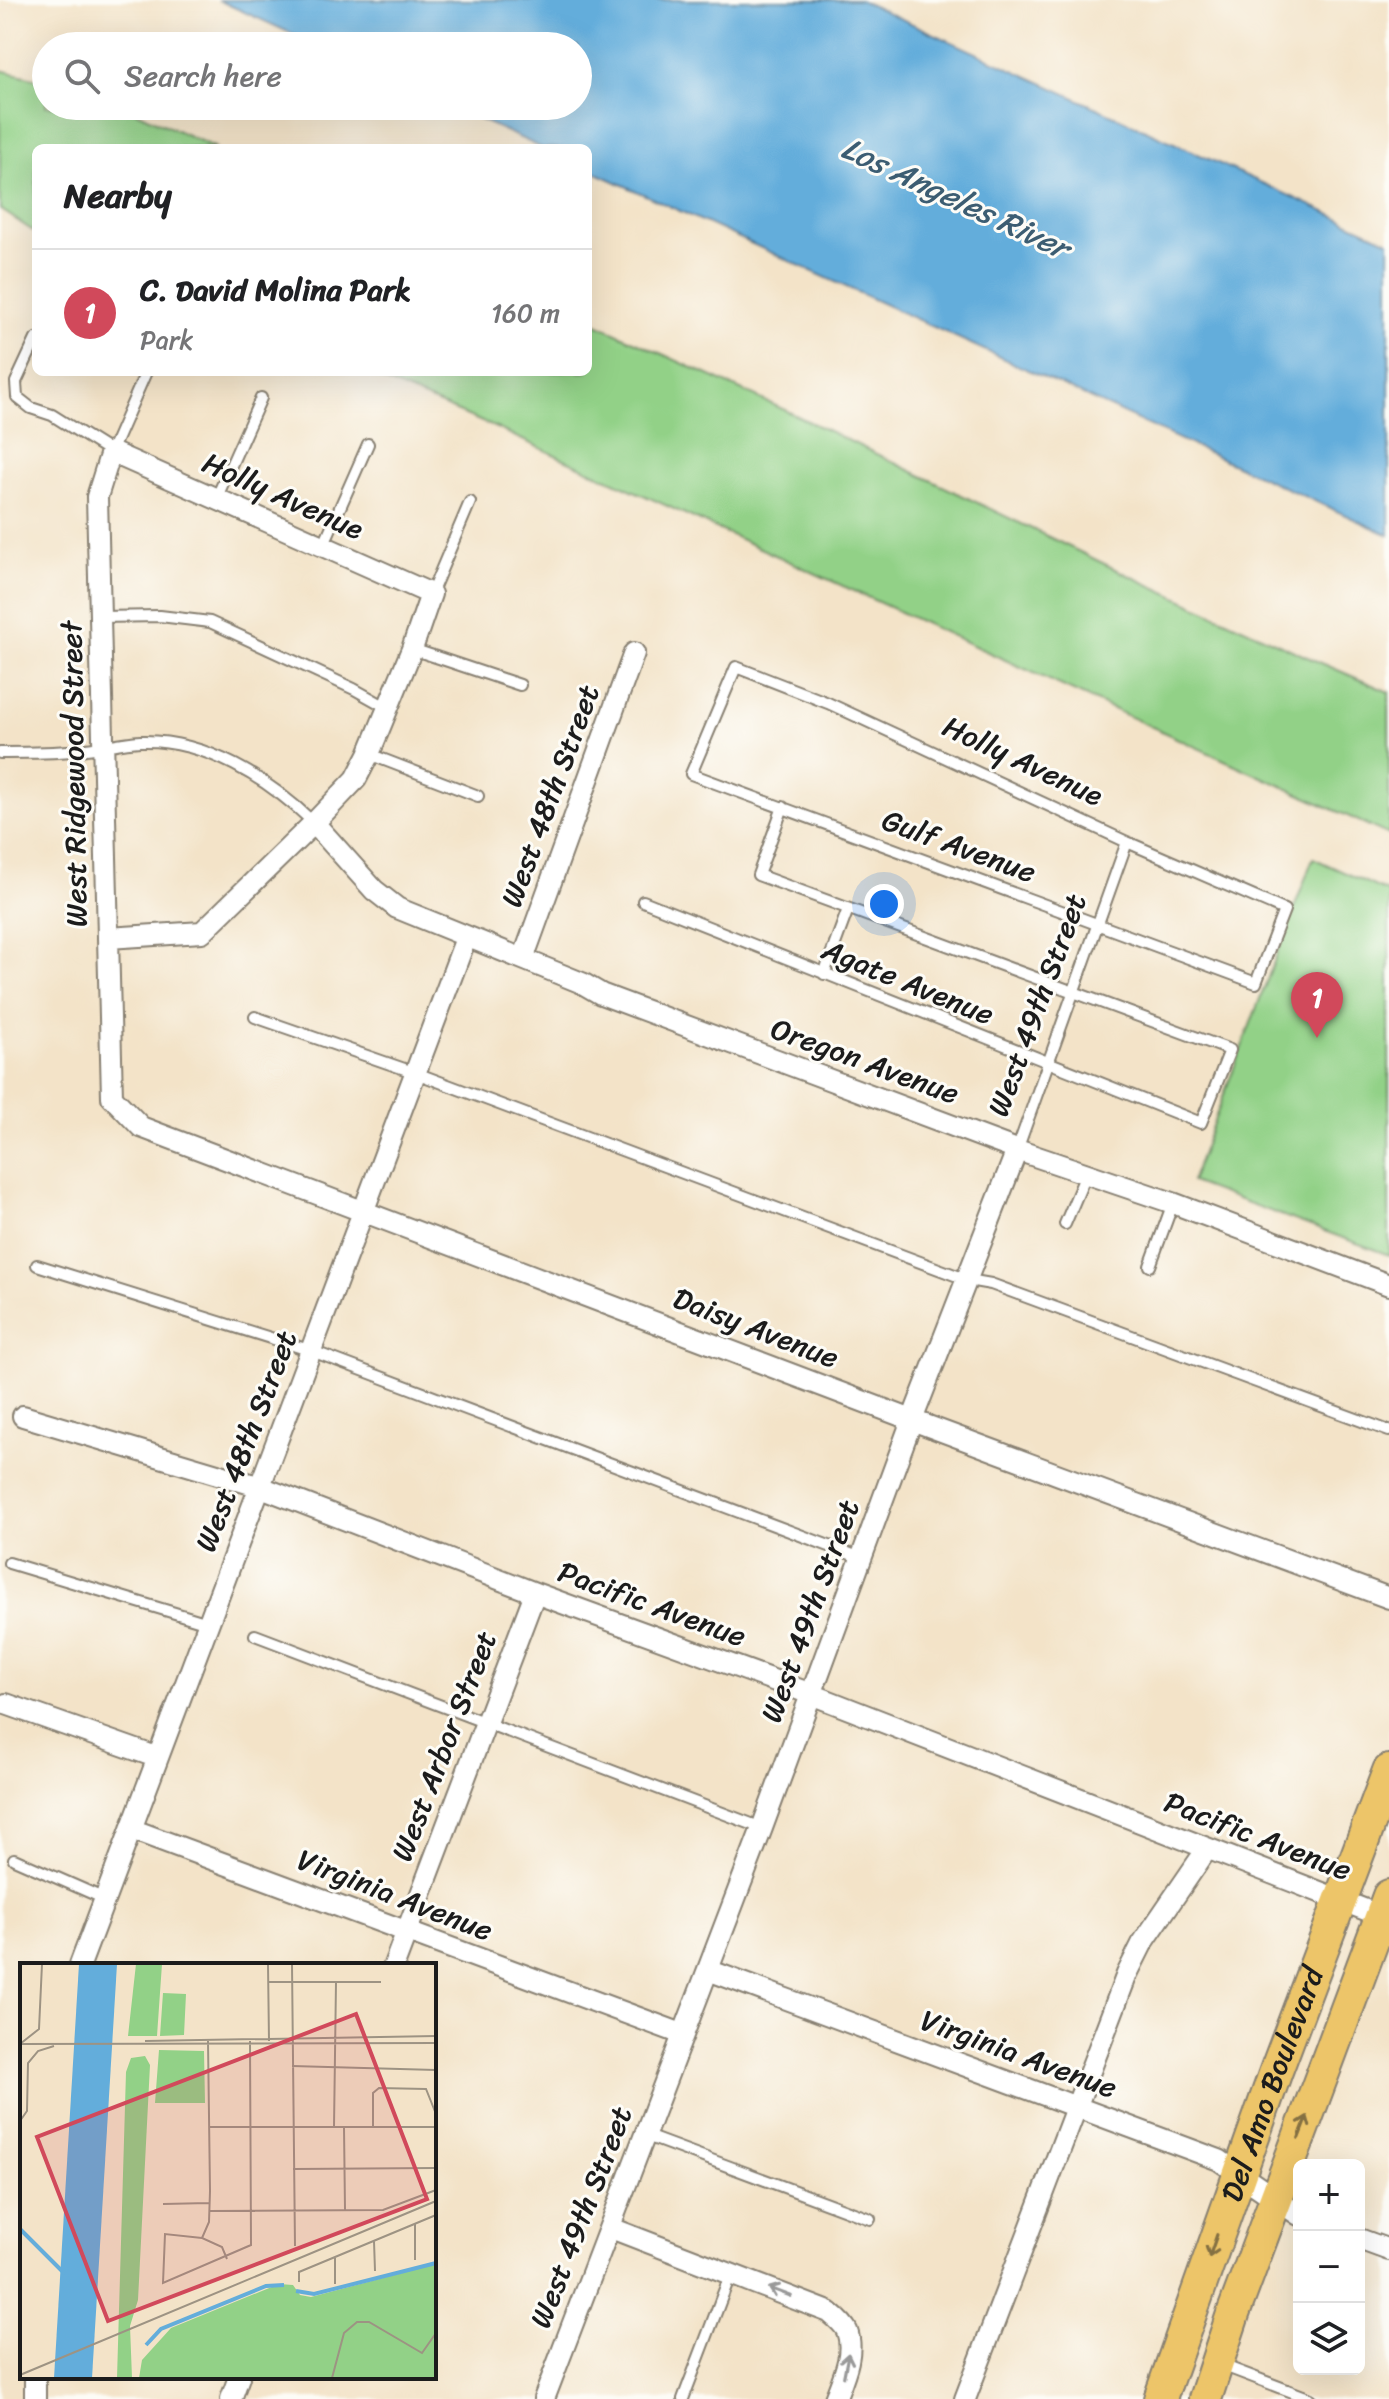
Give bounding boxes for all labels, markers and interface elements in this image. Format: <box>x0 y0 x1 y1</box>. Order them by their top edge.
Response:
search box <box>32 32 592 120</box>
text: Search here <box>124 49 282 103</box>
icon: search <box>60 54 104 98</box>
water label: Los Angeles River <box>832 120 1083 278</box>
text: Nearby <box>64 166 172 226</box>
text: C. David Molina Park <box>140 263 411 317</box>
text: 1 <box>84 290 96 336</box>
text: 160 m <box>491 290 560 336</box>
text: Park <box>140 317 193 363</box>
street label: Holly Avenue <box>193 436 373 556</box>
street label: West Ridgewood Street <box>44 619 104 928</box>
street label: West 48th Street <box>485 677 615 915</box>
street label: Holly Avenue <box>933 700 1113 822</box>
street label: Gulf Avenue <box>874 793 1044 899</box>
your location <box>864 884 904 924</box>
street label: West 49th Street <box>972 886 1102 1124</box>
street label: Agate Avenue <box>813 923 1002 1041</box>
pin: 1 <box>1291 972 1343 1038</box>
street label: Oregon Avenue <box>763 1002 967 1120</box>
street label: Daisy Avenue <box>665 1272 847 1384</box>
street label: West 48th Street <box>179 1322 313 1560</box>
street label: West 49th Street <box>745 1492 875 1730</box>
street label: Pacific Avenue <box>550 1545 754 1663</box>
street label: West Arbor Street <box>375 1623 513 1869</box>
street label: Pacific Avenue <box>1156 1775 1360 1897</box>
street label: Virginia Avenue <box>289 1833 501 1957</box>
street label: Del Amo Boulevard <box>1205 1957 1341 2209</box>
inset map <box>20 1963 436 2379</box>
street label: Virginia Avenue <box>913 1993 1125 2115</box>
street label: West 49th Street <box>514 2098 648 2336</box>
one-way arrow <box>1296 2114 1311 2139</box>
map controls <box>1293 2159 1365 2375</box>
button: + <box>1293 2159 1365 2231</box>
button: − <box>1293 2231 1365 2303</box>
one-way arrow <box>1205 2234 1220 2259</box>
one-way arrow <box>768 2284 793 2299</box>
button: layers <box>1293 2303 1365 2375</box>
one-way arrow <box>839 2353 854 2378</box>

